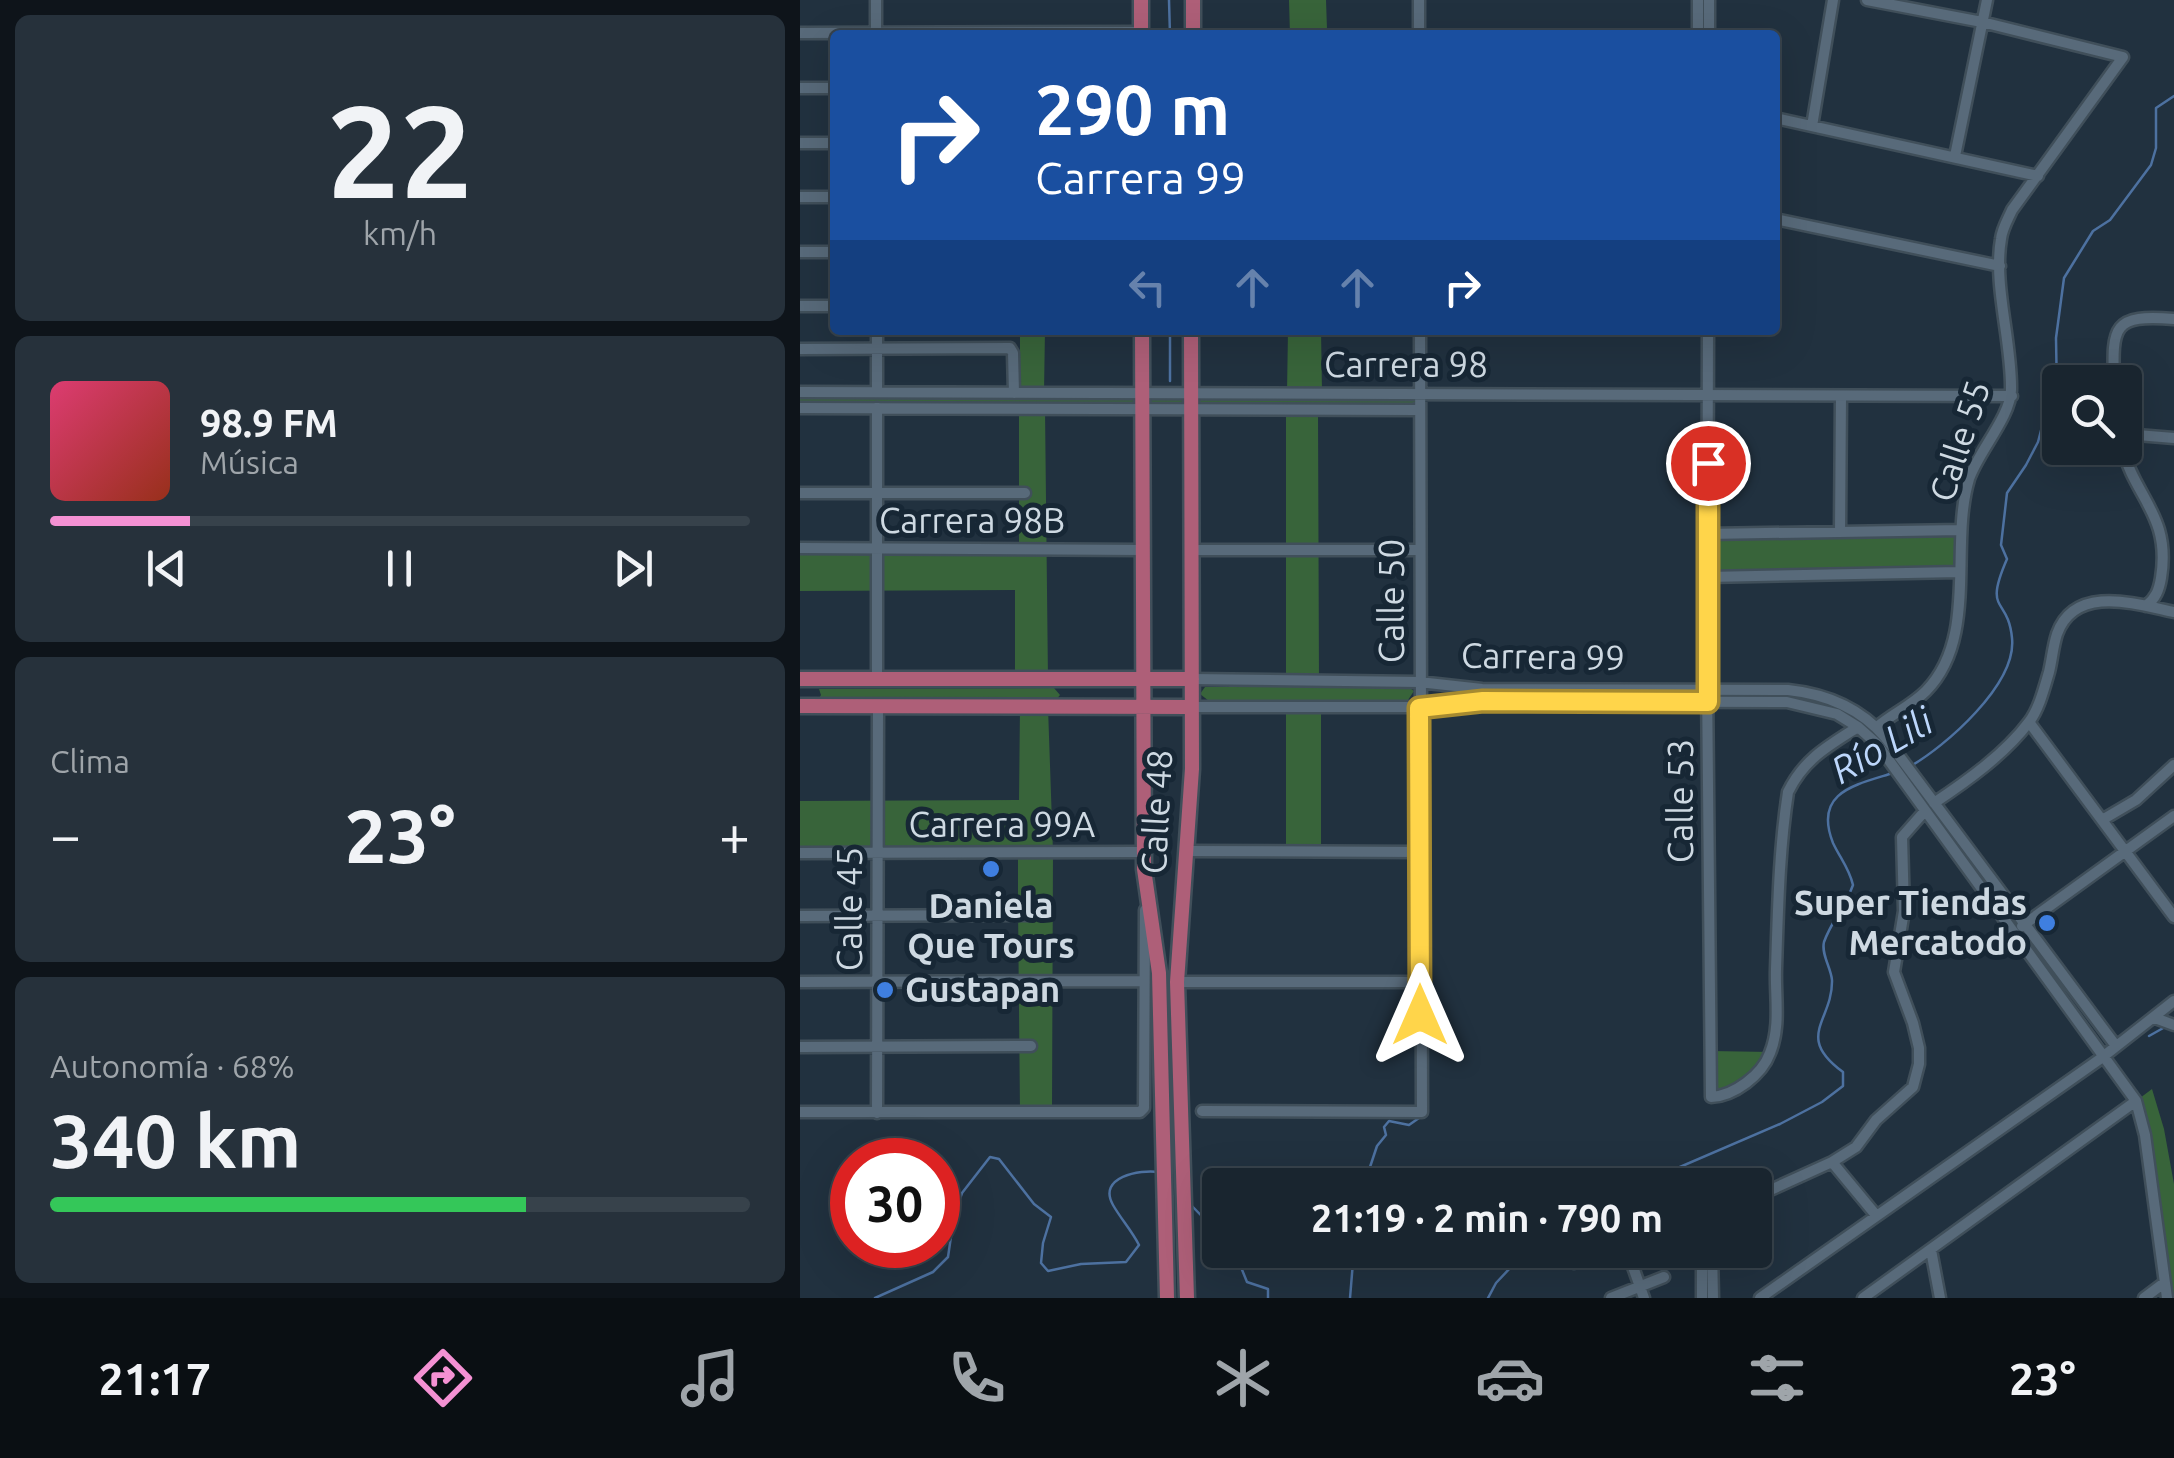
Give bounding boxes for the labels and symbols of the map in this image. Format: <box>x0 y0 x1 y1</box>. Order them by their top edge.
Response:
street label: Carrera 98 <box>1324 344 1488 384</box>
street label: Calle 55 <box>1921 375 1997 506</box>
pin <box>1666 421 1751 506</box>
street label: Carrera 98B <box>879 500 1065 540</box>
street label: Calle 50 <box>1371 539 1411 663</box>
street label: Carrera 99 <box>1461 635 1625 677</box>
water label: Río Lili <box>1823 699 1941 791</box>
street label: Calle 53 <box>1660 739 1700 863</box>
street label: Calle 48 <box>1133 749 1179 875</box>
street label: Carrera 99A <box>909 804 1096 844</box>
street label: Calle 45 <box>829 847 869 971</box>
marker: Daniela Que Tours <box>980 858 1002 880</box>
place label: Super Tiendas Mercatodo <box>1794 882 2027 962</box>
place label: Daniela Que Tours <box>907 885 1075 965</box>
marker: Super Tiendas Mercatodo <box>2036 912 2058 934</box>
position arrow <box>1368 963 1472 1067</box>
place label: Gustapan <box>905 969 1060 1009</box>
marker: Gustapan <box>874 979 896 1001</box>
speed limit sign: 30 <box>830 1138 960 1268</box>

